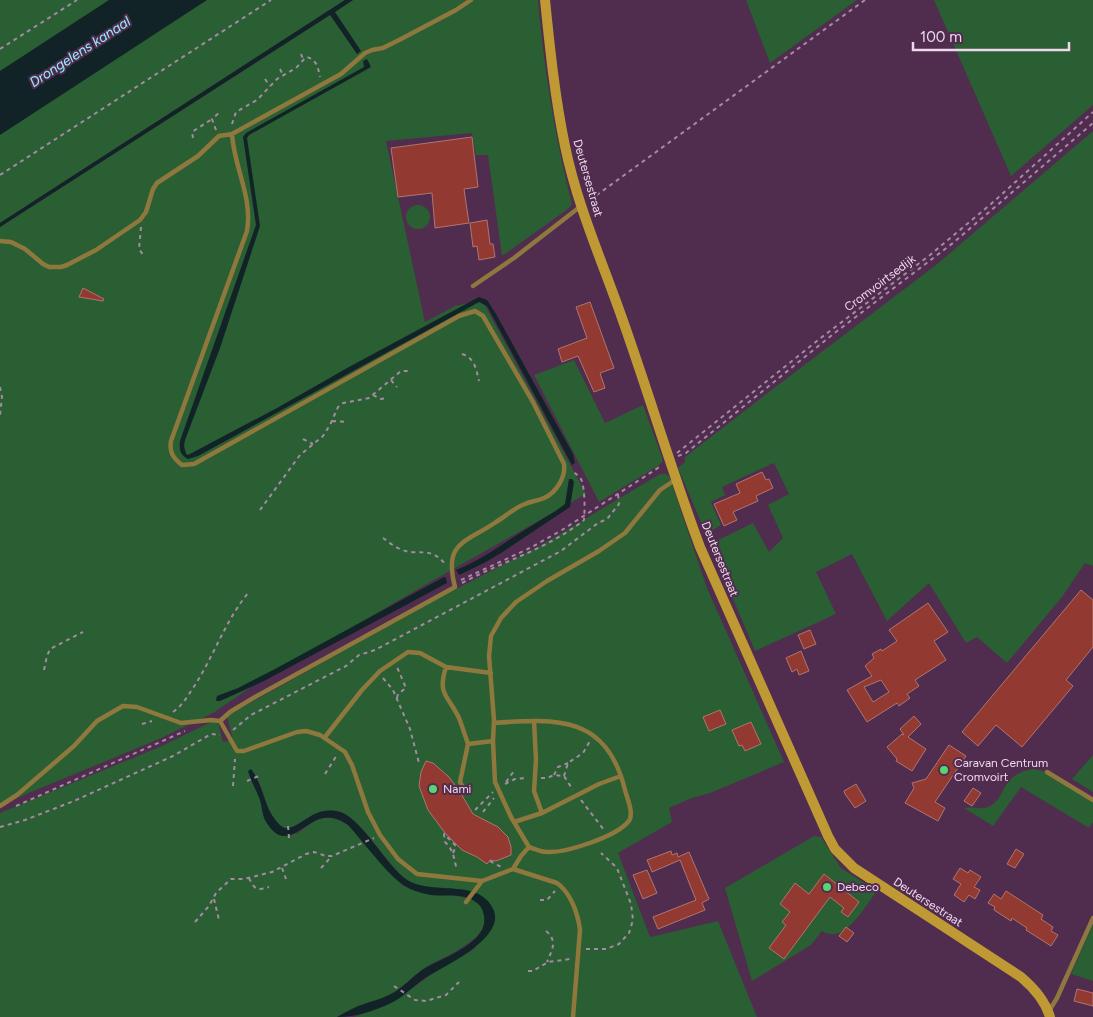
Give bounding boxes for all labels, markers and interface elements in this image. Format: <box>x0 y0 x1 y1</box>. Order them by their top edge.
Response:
water label: Drongelens kanaal <box>26 13 134 91</box>
scale bar <box>913 20 1069 52</box>
text: 100 m <box>920 28 962 46</box>
street label: Deutersestraat <box>570 138 606 219</box>
street label: Cromvoirtsedijk <box>842 252 918 314</box>
street label: Deutersestraat <box>699 519 742 599</box>
place label: Caravan Centrum Cromvoirt <box>954 756 1048 784</box>
marker: Caravan Centrum Cromvoirt <box>938 764 950 776</box>
place label: Nami <box>443 782 471 796</box>
marker: Nami <box>427 783 439 795</box>
street label: Deutersestraat <box>891 874 966 930</box>
place label: Debeco <box>837 880 879 894</box>
marker: Debeco <box>821 881 833 893</box>

